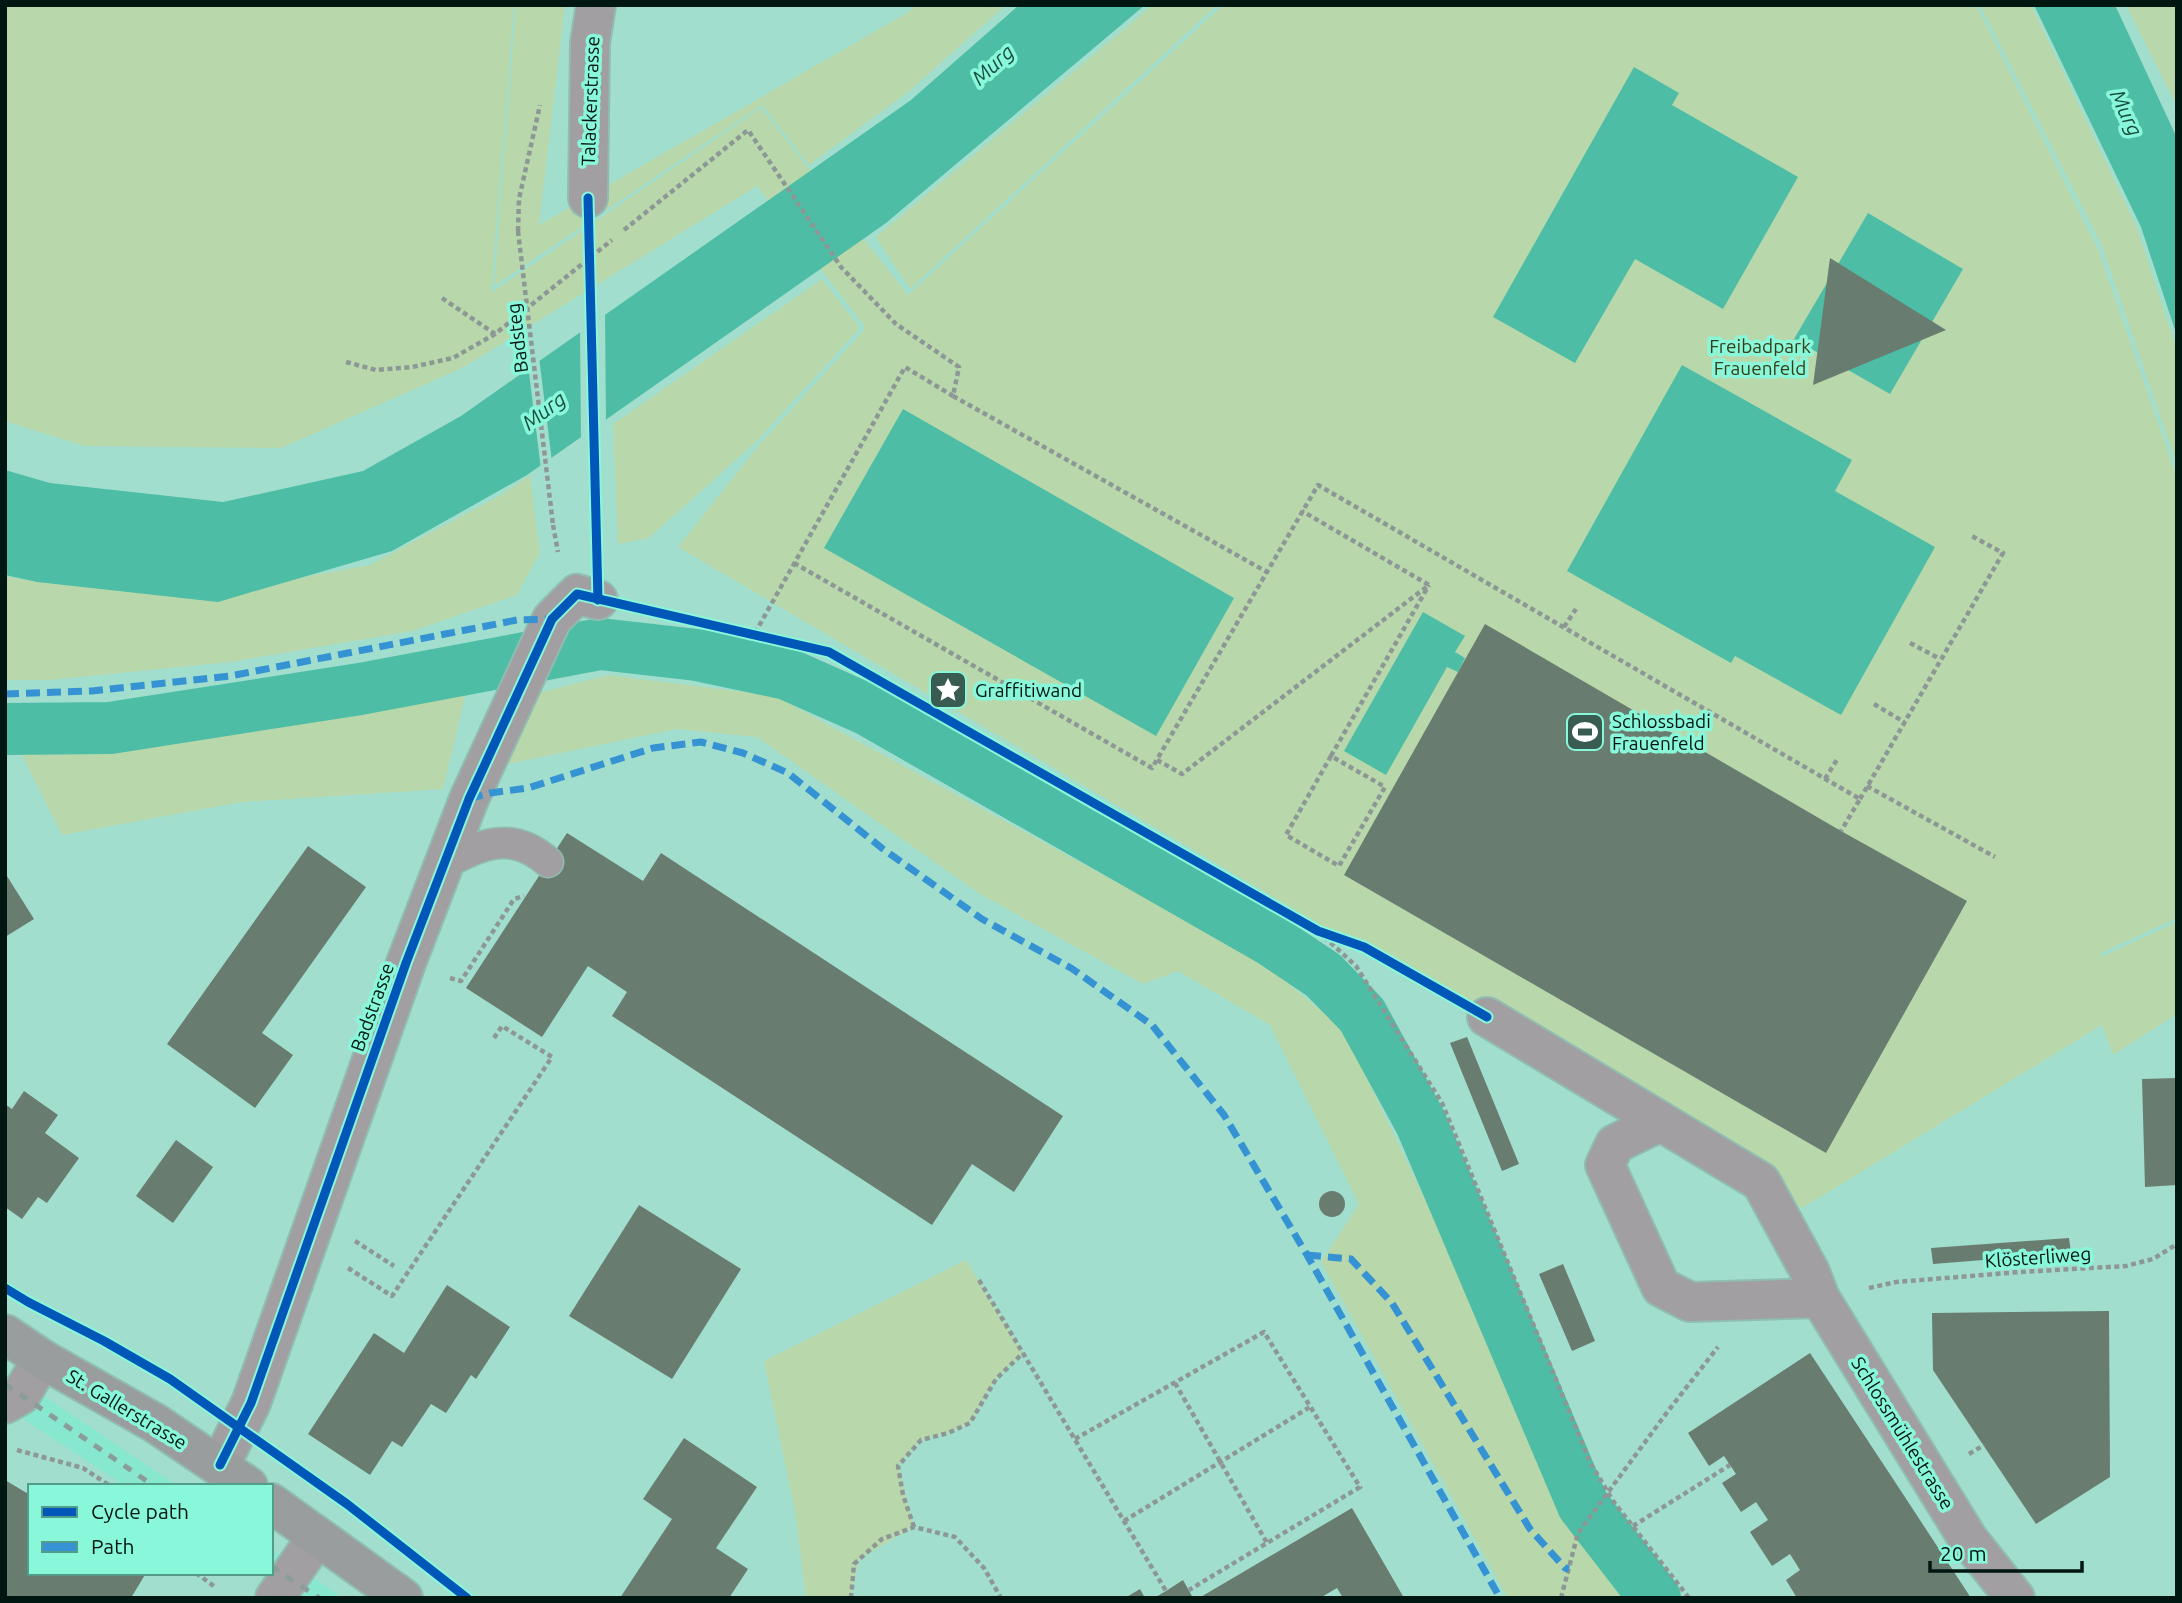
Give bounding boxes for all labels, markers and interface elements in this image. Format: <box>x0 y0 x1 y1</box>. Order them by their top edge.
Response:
street label: Talackerstrasse <box>577 36 603 166</box>
water label: Murg <box>966 39 1018 89</box>
water label: Murg <box>2106 86 2148 140</box>
street label: Badsteg <box>502 302 532 374</box>
park label: Freibadpark Frauenfeld <box>1709 335 1811 379</box>
water label: Murg <box>517 386 570 434</box>
place icon: Graffitiwand <box>927 669 969 711</box>
place label: Graffitiwand <box>975 679 1082 701</box>
place label: Schlossbadi Frauenfeld <box>1612 710 1711 754</box>
sports icon: Schlossbadi Frauenfeld <box>1564 711 1606 753</box>
street label: Badstrasse <box>346 960 398 1054</box>
street label: Klösterliweg <box>1984 1242 2092 1272</box>
street label: Schlossmühlestrasse <box>1847 1353 1959 1513</box>
street label: St. Gallerstrasse <box>63 1364 191 1454</box>
legend <box>28 1484 273 1575</box>
text: Cycle path <box>91 1499 189 1523</box>
scale bar <box>1930 1530 2082 1574</box>
text: Path <box>91 1534 134 1558</box>
text: 20 m <box>1940 1541 1987 1565</box>

